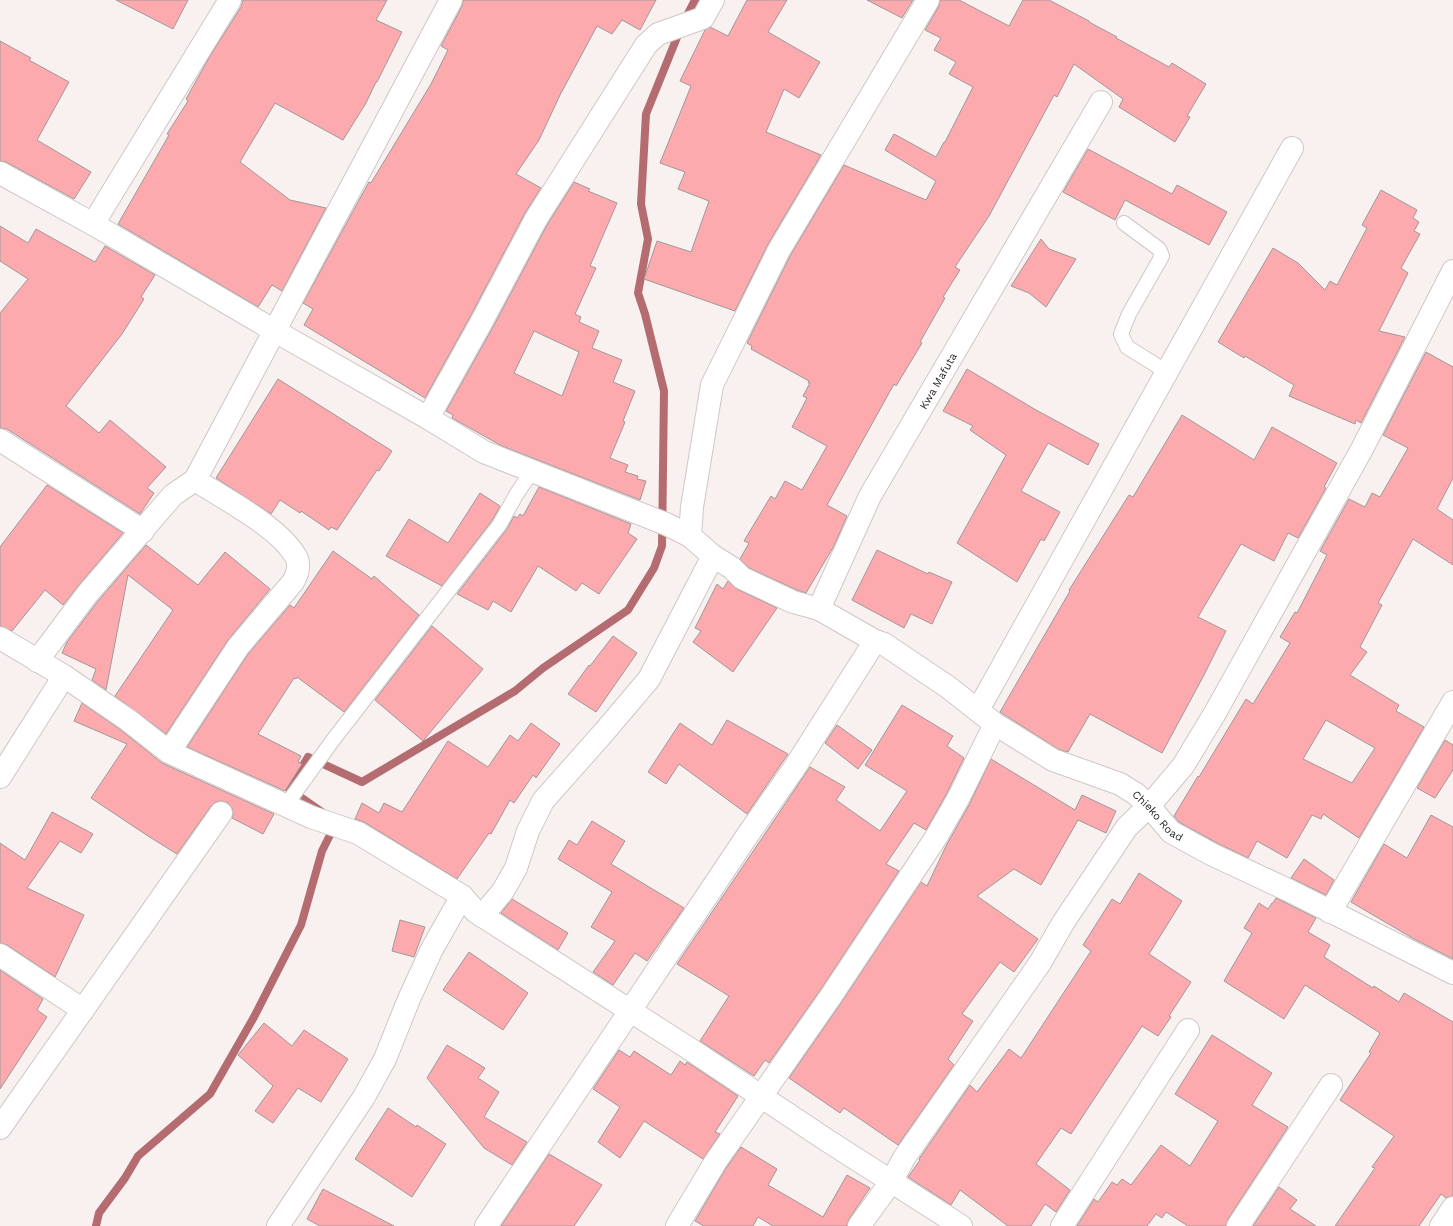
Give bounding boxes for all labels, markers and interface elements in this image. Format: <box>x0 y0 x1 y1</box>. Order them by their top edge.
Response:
street label: Kwa Mafuta <box>917 351 960 412</box>
street label: Chieko Road <box>1129 788 1185 844</box>

